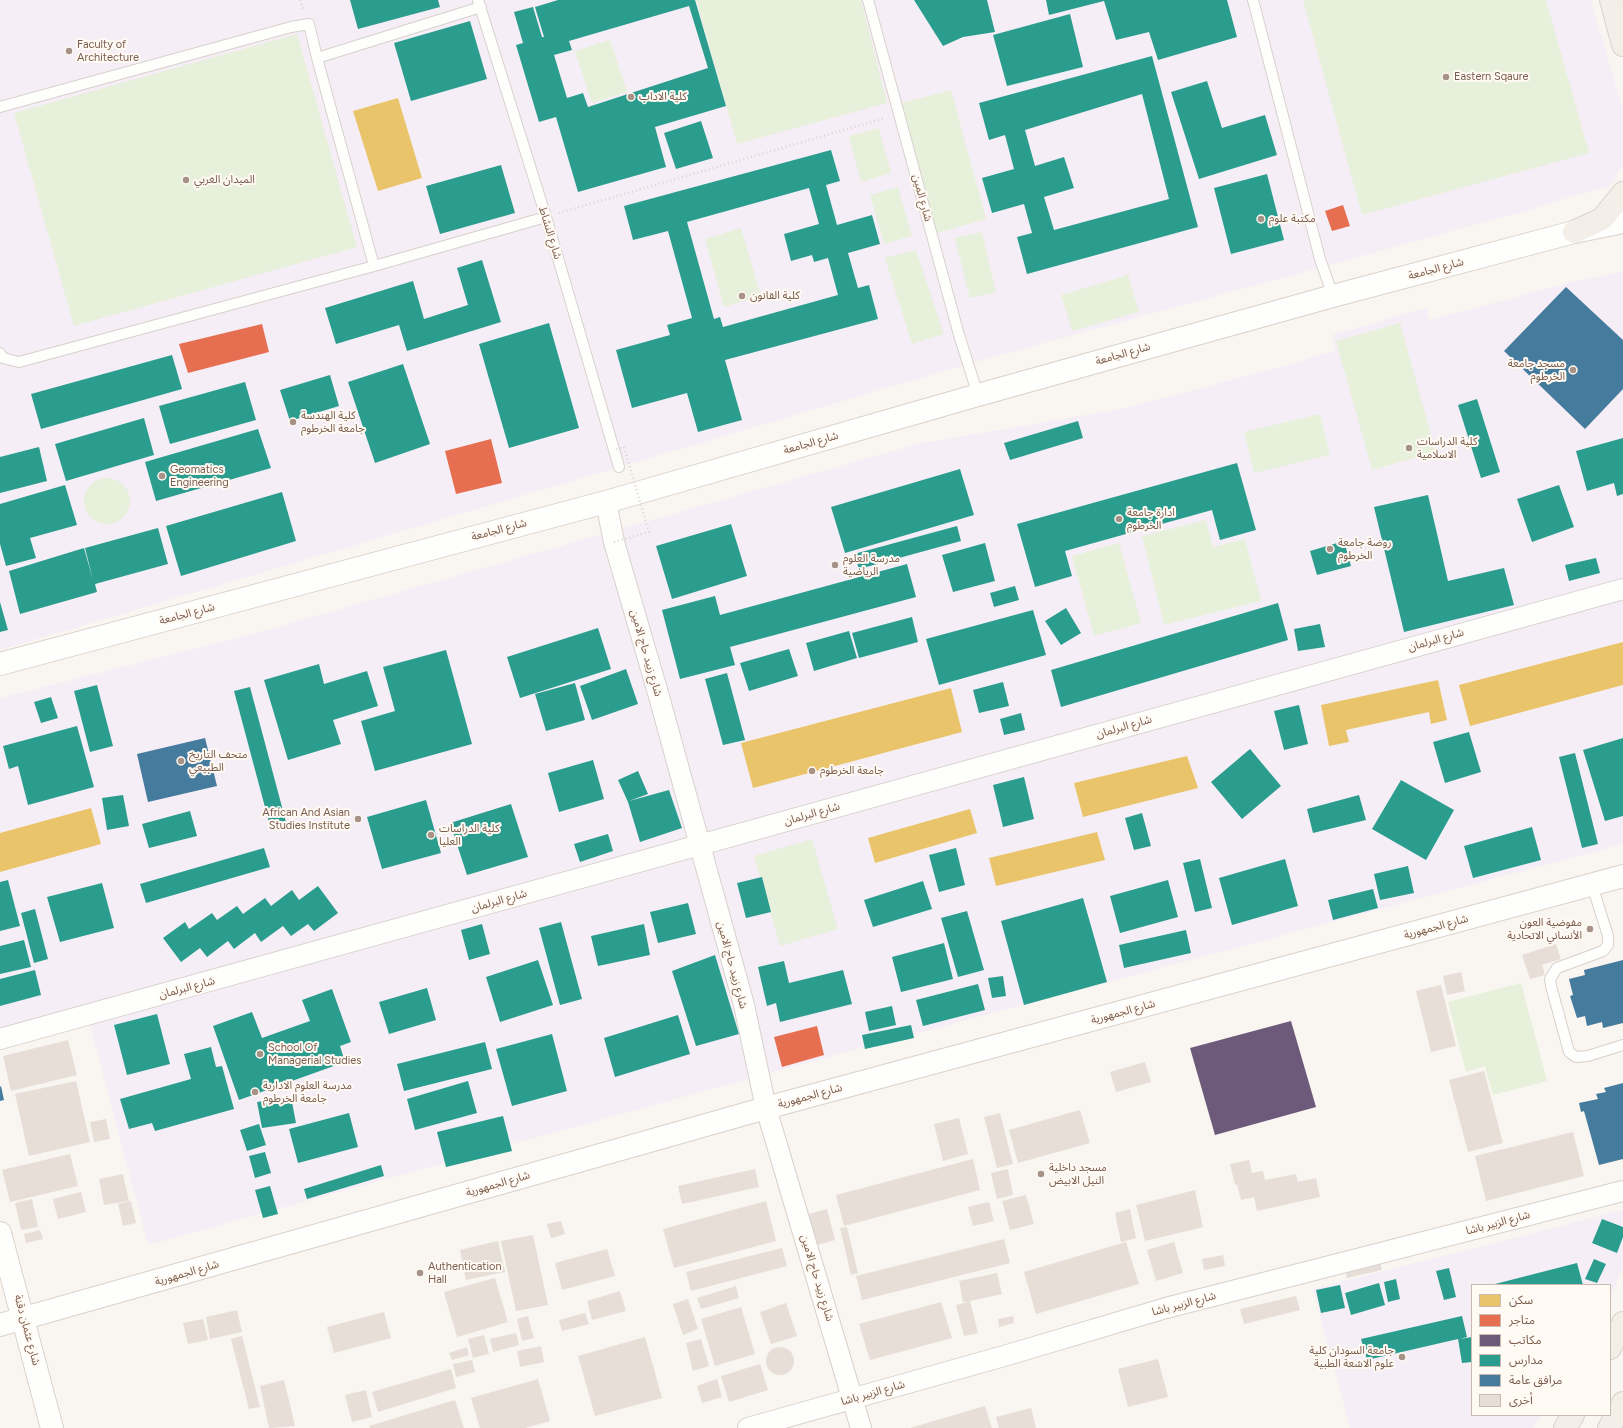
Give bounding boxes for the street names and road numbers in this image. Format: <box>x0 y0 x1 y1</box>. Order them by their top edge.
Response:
street label: شارع المين <box>909 173 935 223</box>
street label: شارع النشاط <box>536 205 564 261</box>
street label: شارع الجامعة <box>1407 255 1465 283</box>
street label: شارع الجامعة <box>1094 340 1152 368</box>
street label: شارع الجامعة <box>782 429 840 457</box>
street label: شارع الجامعة <box>470 516 528 544</box>
street label: شارع الجامعة <box>158 600 216 628</box>
street label: شارع زبيد حاج الامين <box>627 608 665 698</box>
street label: شارع البرلمان <box>1407 626 1465 654</box>
street label: شارع البرلمان <box>1095 713 1153 741</box>
street label: شارع البرلمان <box>783 800 841 828</box>
street label: شارع البرلمان <box>470 887 528 915</box>
street label: شارع الجمهورية <box>1402 912 1470 942</box>
street label: شارع زبيد حاج الامين <box>714 920 750 1010</box>
street label: شارع البرلمان <box>158 974 216 1002</box>
street label: شارع الجمهورية <box>1089 997 1157 1027</box>
street label: شارع الجمهورية <box>776 1081 844 1111</box>
street label: شارع الجمهورية <box>464 1169 532 1199</box>
street label: شارع الزبير باشا <box>1465 1208 1531 1238</box>
street label: شارع زبيد حاج الامين <box>798 1233 836 1323</box>
street label: شارع الجمهورية <box>153 1258 221 1288</box>
street label: شارع الزبير باشا <box>1151 1289 1217 1319</box>
street label: شارع عثمان دقنة <box>11 1293 43 1367</box>
street label: شارع الزبير باشا <box>840 1378 906 1408</box>

